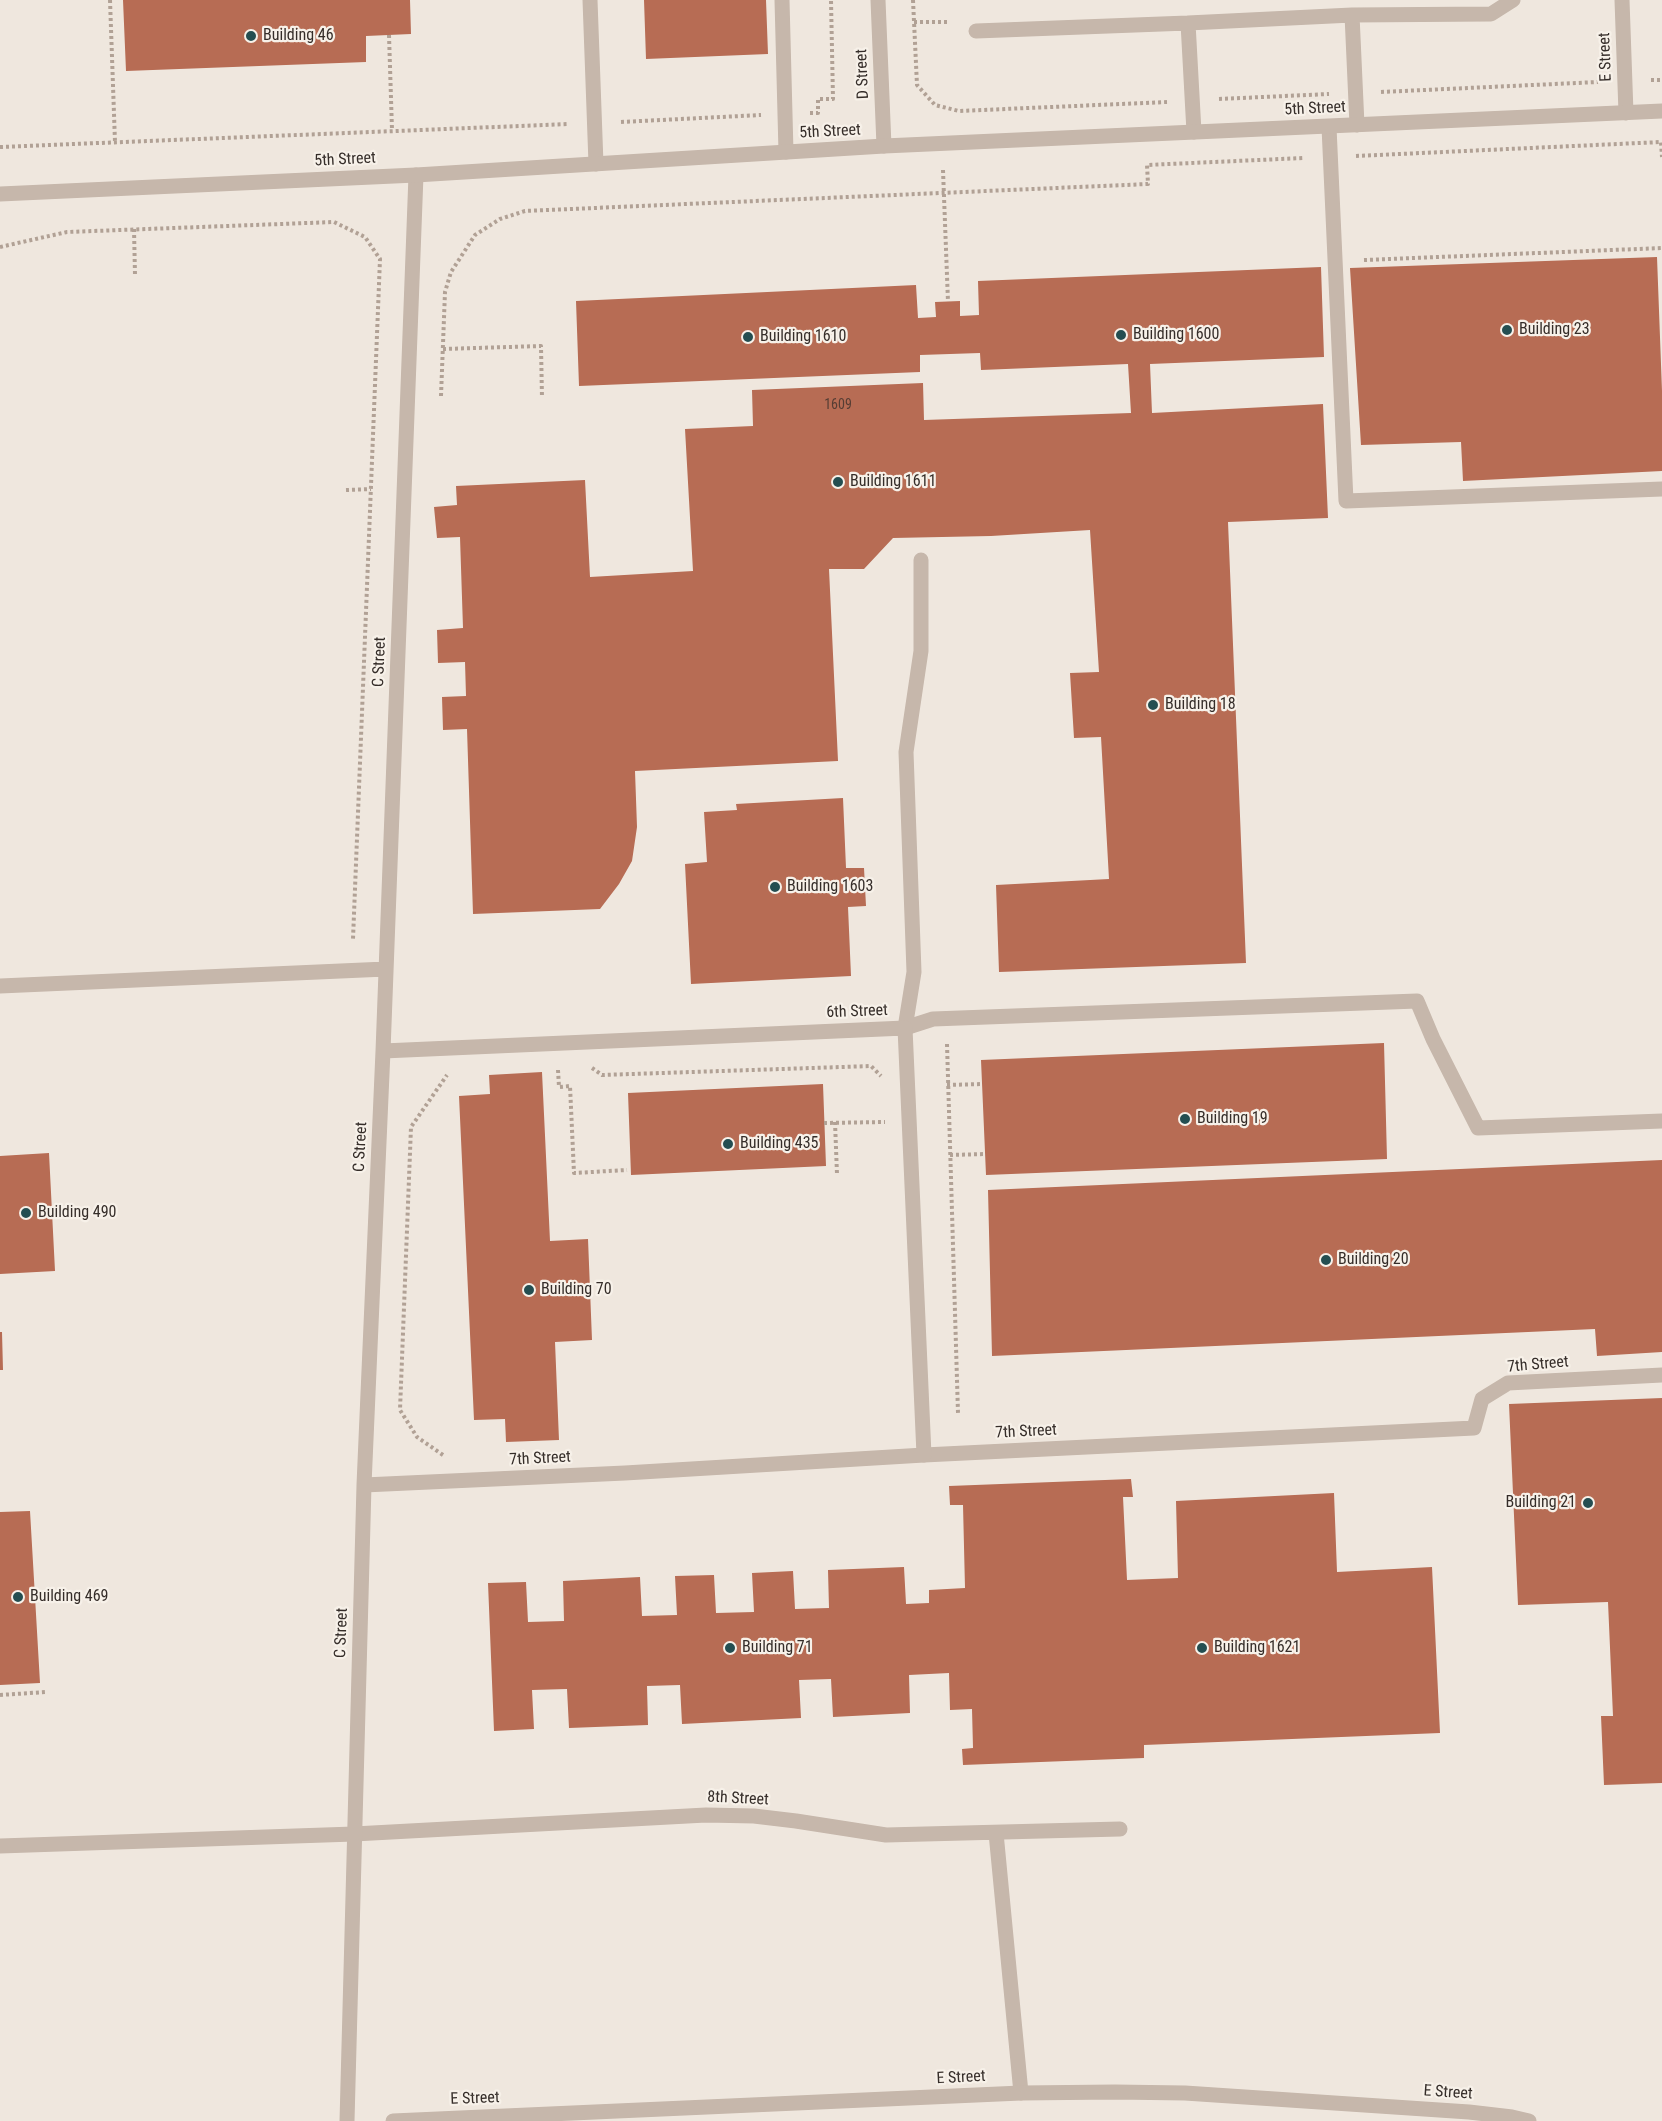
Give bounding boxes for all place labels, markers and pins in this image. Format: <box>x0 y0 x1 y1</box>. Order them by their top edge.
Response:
place label: Building 46 <box>263 26 334 46</box>
marker: Building 46 <box>244 29 258 43</box>
place label: Building 23 <box>1519 320 1590 340</box>
marker: Building 23 <box>1500 323 1514 337</box>
place label: Building 1600 <box>1133 325 1219 345</box>
place label: Building 1610 <box>760 327 846 347</box>
marker: Building 1600 <box>1114 328 1128 342</box>
marker: Building 1610 <box>741 330 755 344</box>
place label: Building 1611 <box>850 472 936 492</box>
marker: Building 1611 <box>831 475 845 489</box>
place label: Building 18 <box>1165 695 1236 715</box>
marker: Building 18 <box>1146 698 1160 712</box>
place label: Building 1603 <box>787 877 873 897</box>
marker: Building 1603 <box>768 880 782 894</box>
place label: Building 19 <box>1197 1109 1268 1129</box>
marker: Building 19 <box>1178 1112 1192 1126</box>
place label: Building 435 <box>740 1134 818 1154</box>
marker: Building 435 <box>721 1137 735 1151</box>
place label: Building 490 <box>38 1203 116 1223</box>
marker: Building 490 <box>19 1206 33 1220</box>
place label: Building 20 <box>1338 1250 1409 1270</box>
marker: Building 20 <box>1319 1253 1333 1267</box>
place label: Building 70 <box>541 1280 612 1300</box>
marker: Building 70 <box>522 1283 536 1297</box>
place label: Building 21 <box>1505 1493 1576 1513</box>
marker: Building 21 <box>1581 1496 1595 1510</box>
place label: Building 469 <box>30 1587 108 1607</box>
marker: Building 469 <box>11 1590 25 1604</box>
place label: Building 71 <box>742 1638 813 1658</box>
place label: Building 1621 <box>1214 1638 1300 1658</box>
marker: Building 71 <box>723 1641 737 1655</box>
marker: Building 1621 <box>1195 1641 1209 1655</box>

